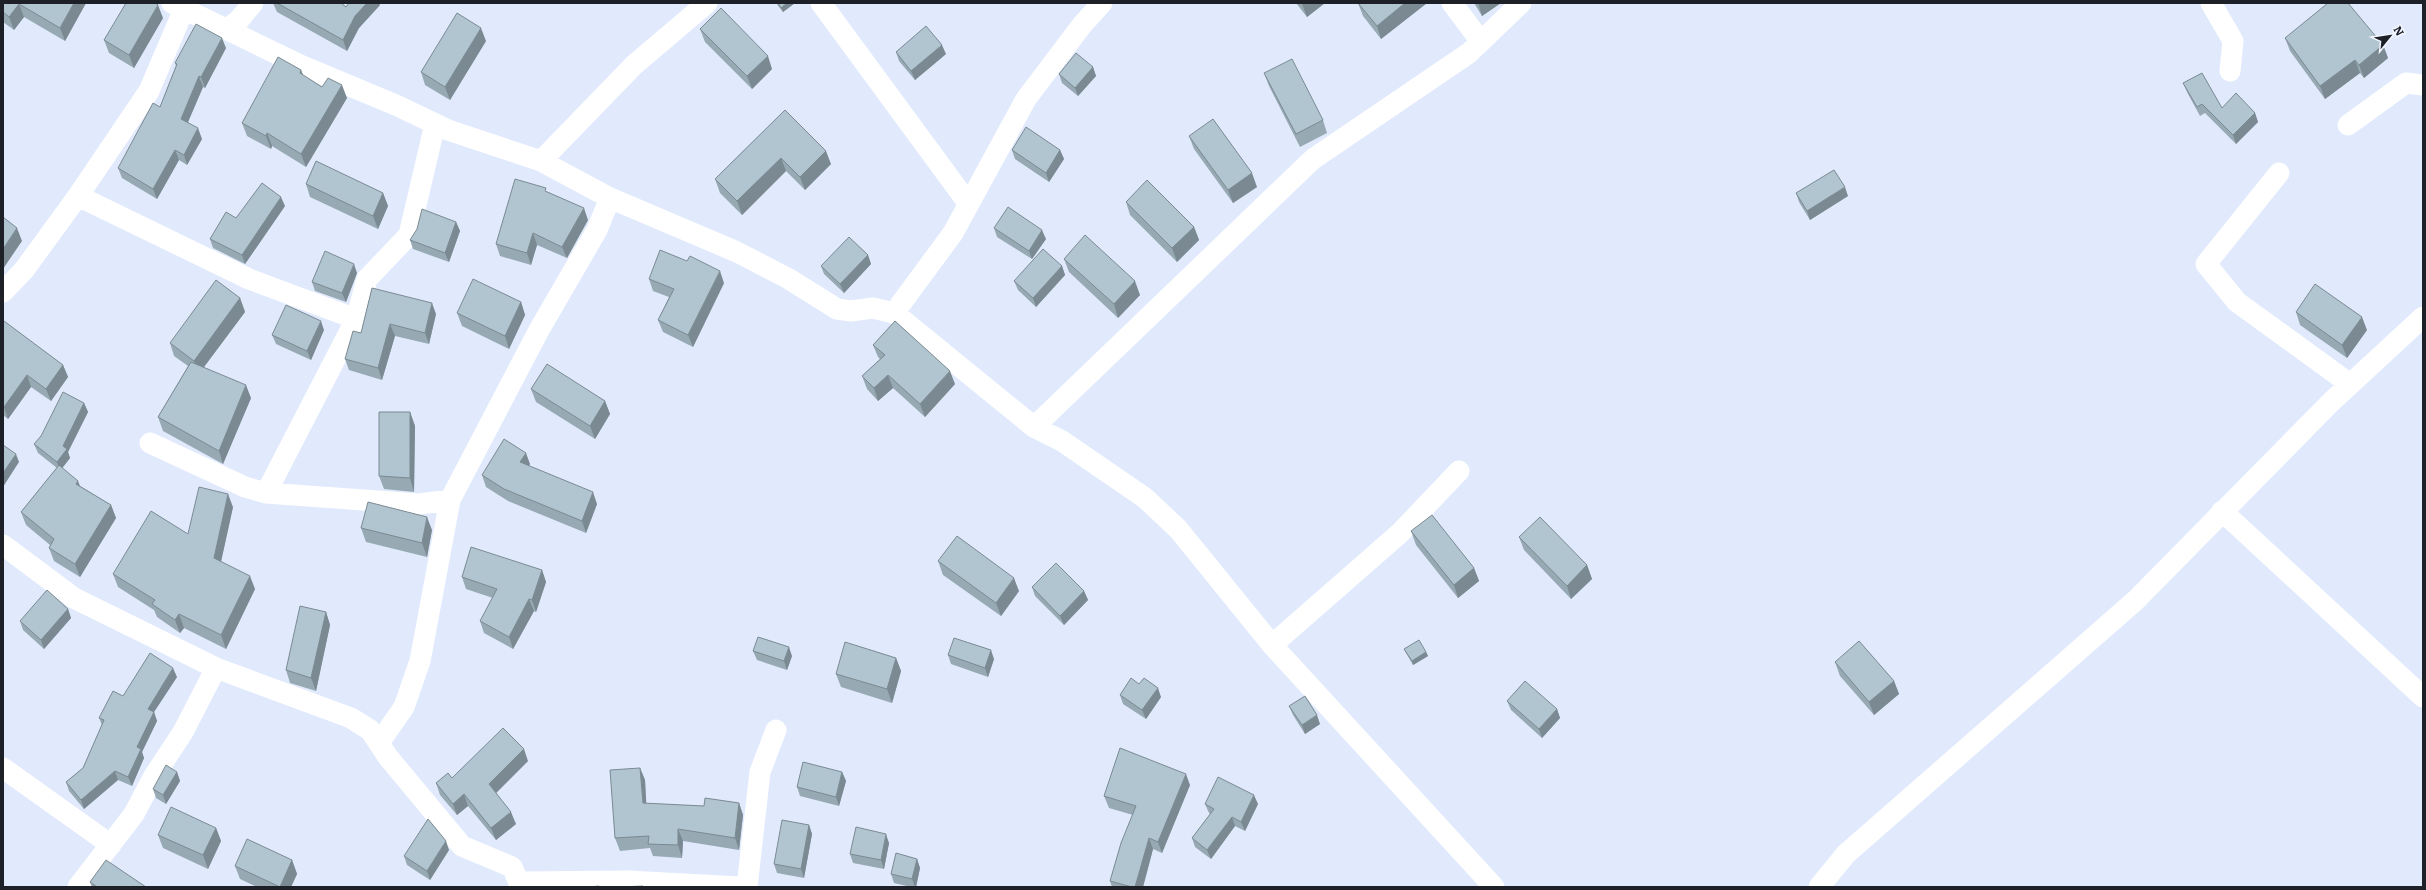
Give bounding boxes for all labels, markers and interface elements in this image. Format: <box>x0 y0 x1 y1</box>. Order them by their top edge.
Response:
north arrow <box>2370 16 2410 56</box>
text: N <box>2390 23 2409 38</box>

